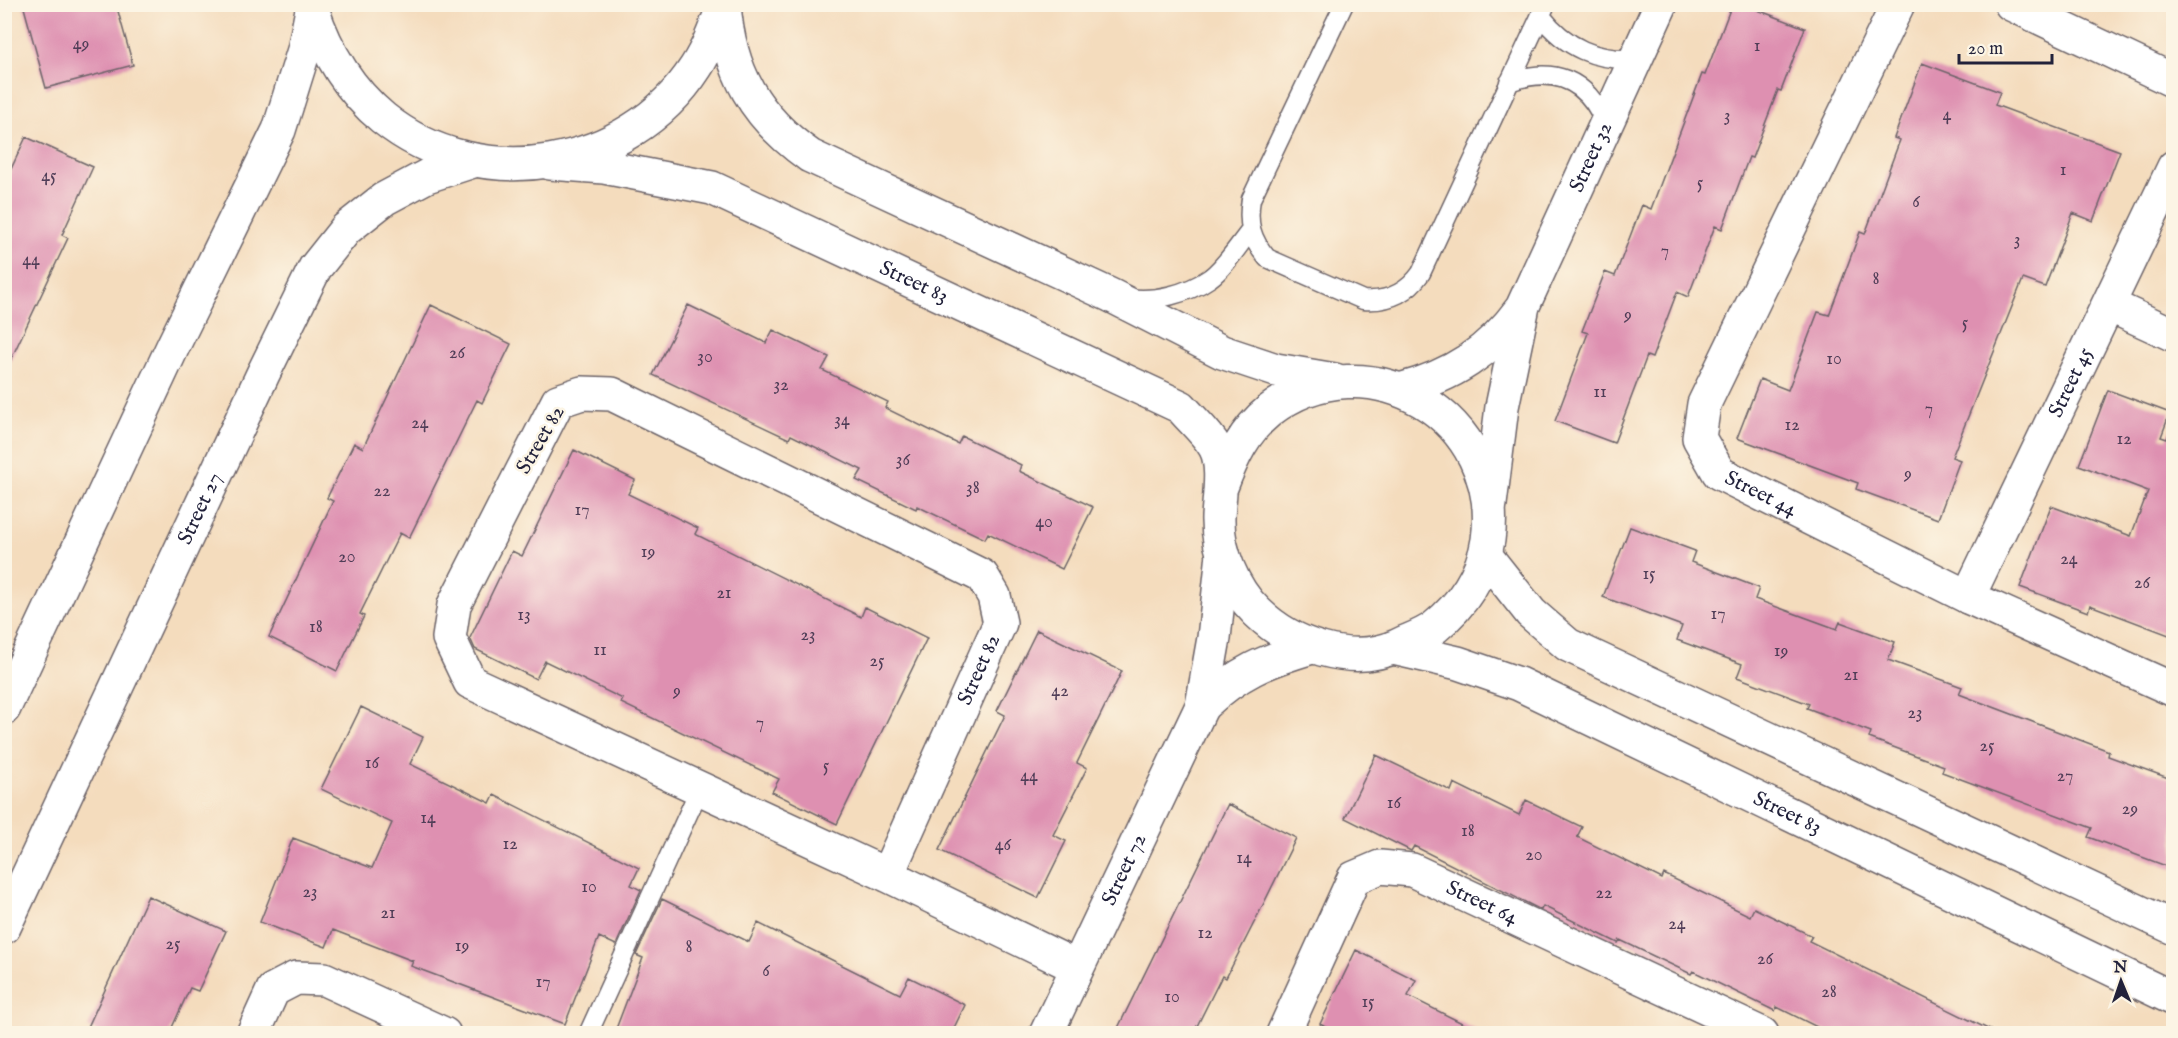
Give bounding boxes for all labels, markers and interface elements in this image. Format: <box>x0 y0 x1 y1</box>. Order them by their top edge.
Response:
scale bar <box>1959 27 2052 65</box>
house number: 49 <box>73 33 89 56</box>
house number: 1 <box>1754 35 1760 58</box>
text: 20 m <box>1968 38 2003 61</box>
house number: 4 <box>1943 104 1952 127</box>
house number: 3 <box>1724 105 1730 128</box>
street label: Street 32 <box>1563 118 1619 197</box>
house number: 1 <box>2060 159 2066 182</box>
house number: 45 <box>41 165 57 188</box>
house number: 5 <box>1697 172 1704 195</box>
house number: 6 <box>1912 191 1920 214</box>
house number: 3 <box>2014 229 2020 252</box>
house number: 7 <box>1661 240 1669 263</box>
house number: 44 <box>22 249 40 272</box>
street label: Street 83 <box>875 255 953 310</box>
house number: 8 <box>1872 268 1880 291</box>
house number: 9 <box>1623 304 1632 327</box>
house number: 5 <box>1962 312 1969 335</box>
house number: 26 <box>449 342 465 365</box>
street label: Street 45 <box>2043 343 2099 422</box>
house number: 30 <box>697 346 713 369</box>
house number: 10 <box>1826 348 1842 371</box>
house number: 32 <box>773 374 789 397</box>
house number: 11 <box>1593 381 1607 404</box>
house number: 7 <box>1925 398 1933 421</box>
street label: Street 82 <box>511 401 571 479</box>
house number: 34 <box>834 409 850 432</box>
house number: 24 <box>411 412 429 435</box>
house number: 12 <box>1784 414 1800 437</box>
house number: 12 <box>2116 428 2132 451</box>
house number: 36 <box>896 449 911 472</box>
house number: 9 <box>1903 463 1912 486</box>
street label: Street 44 <box>1720 465 1802 523</box>
street label: Street 27 <box>172 468 228 549</box>
house number: 38 <box>966 477 980 500</box>
house number: 22 <box>374 480 390 503</box>
house number: 17 <box>574 499 590 522</box>
house number: 40 <box>1035 511 1053 534</box>
house number: 19 <box>641 541 655 564</box>
house number: 20 <box>338 546 356 569</box>
house number: 24 <box>2060 548 2078 571</box>
house number: 15 <box>1642 563 1656 586</box>
house number: 26 <box>2134 572 2150 595</box>
house number: 21 <box>716 582 732 605</box>
house number: 17 <box>1710 603 1726 626</box>
house number: 13 <box>517 604 531 627</box>
house number: 18 <box>309 616 323 639</box>
house number: 23 <box>800 624 816 647</box>
street label: Street 82 <box>951 630 1007 709</box>
house number: 11 <box>593 639 607 662</box>
house number: 19 <box>1774 640 1788 663</box>
house number: 25 <box>870 650 885 673</box>
house number: 21 <box>1843 664 1859 687</box>
house number: 9 <box>672 680 681 703</box>
house number: 42 <box>1051 680 1069 703</box>
house number: 23 <box>1907 702 1923 725</box>
house number: 7 <box>756 712 764 735</box>
house number: 25 <box>1980 735 1995 758</box>
house number: 16 <box>365 752 380 775</box>
house number: 5 <box>823 755 830 778</box>
house number: 44 <box>1020 765 1038 788</box>
house number: 27 <box>2057 765 2073 788</box>
street label: Street 83 <box>1749 785 1826 841</box>
house number: 16 <box>1387 792 1402 815</box>
house number: 29 <box>2122 798 2138 821</box>
house number: 14 <box>420 807 436 830</box>
house number: 18 <box>1461 820 1475 843</box>
street label: Street 72 <box>1096 829 1153 910</box>
house number: 12 <box>502 833 518 856</box>
house number: 46 <box>995 834 1012 857</box>
house number: 20 <box>1525 844 1543 867</box>
house number: 14 <box>1236 847 1252 870</box>
street label: Street 64 <box>1442 874 1523 931</box>
house number: 10 <box>581 876 597 899</box>
house number: 23 <box>302 881 318 904</box>
house number: 22 <box>1596 882 1612 905</box>
house number: 21 <box>380 902 396 925</box>
house number: 24 <box>1668 913 1686 936</box>
house number: 12 <box>1197 922 1213 945</box>
house number: 25 <box>166 933 181 956</box>
house number: 19 <box>455 935 469 958</box>
house number: 8 <box>685 936 693 959</box>
house number: 26 <box>1757 948 1773 971</box>
north arrow <box>2091 951 2151 1011</box>
text: N <box>2112 958 2128 978</box>
house number: 6 <box>762 960 770 983</box>
house number: 17 <box>535 971 551 994</box>
house number: 28 <box>1821 981 1837 1004</box>
house number: 10 <box>1164 986 1180 1009</box>
house number: 15 <box>1361 991 1375 1014</box>

